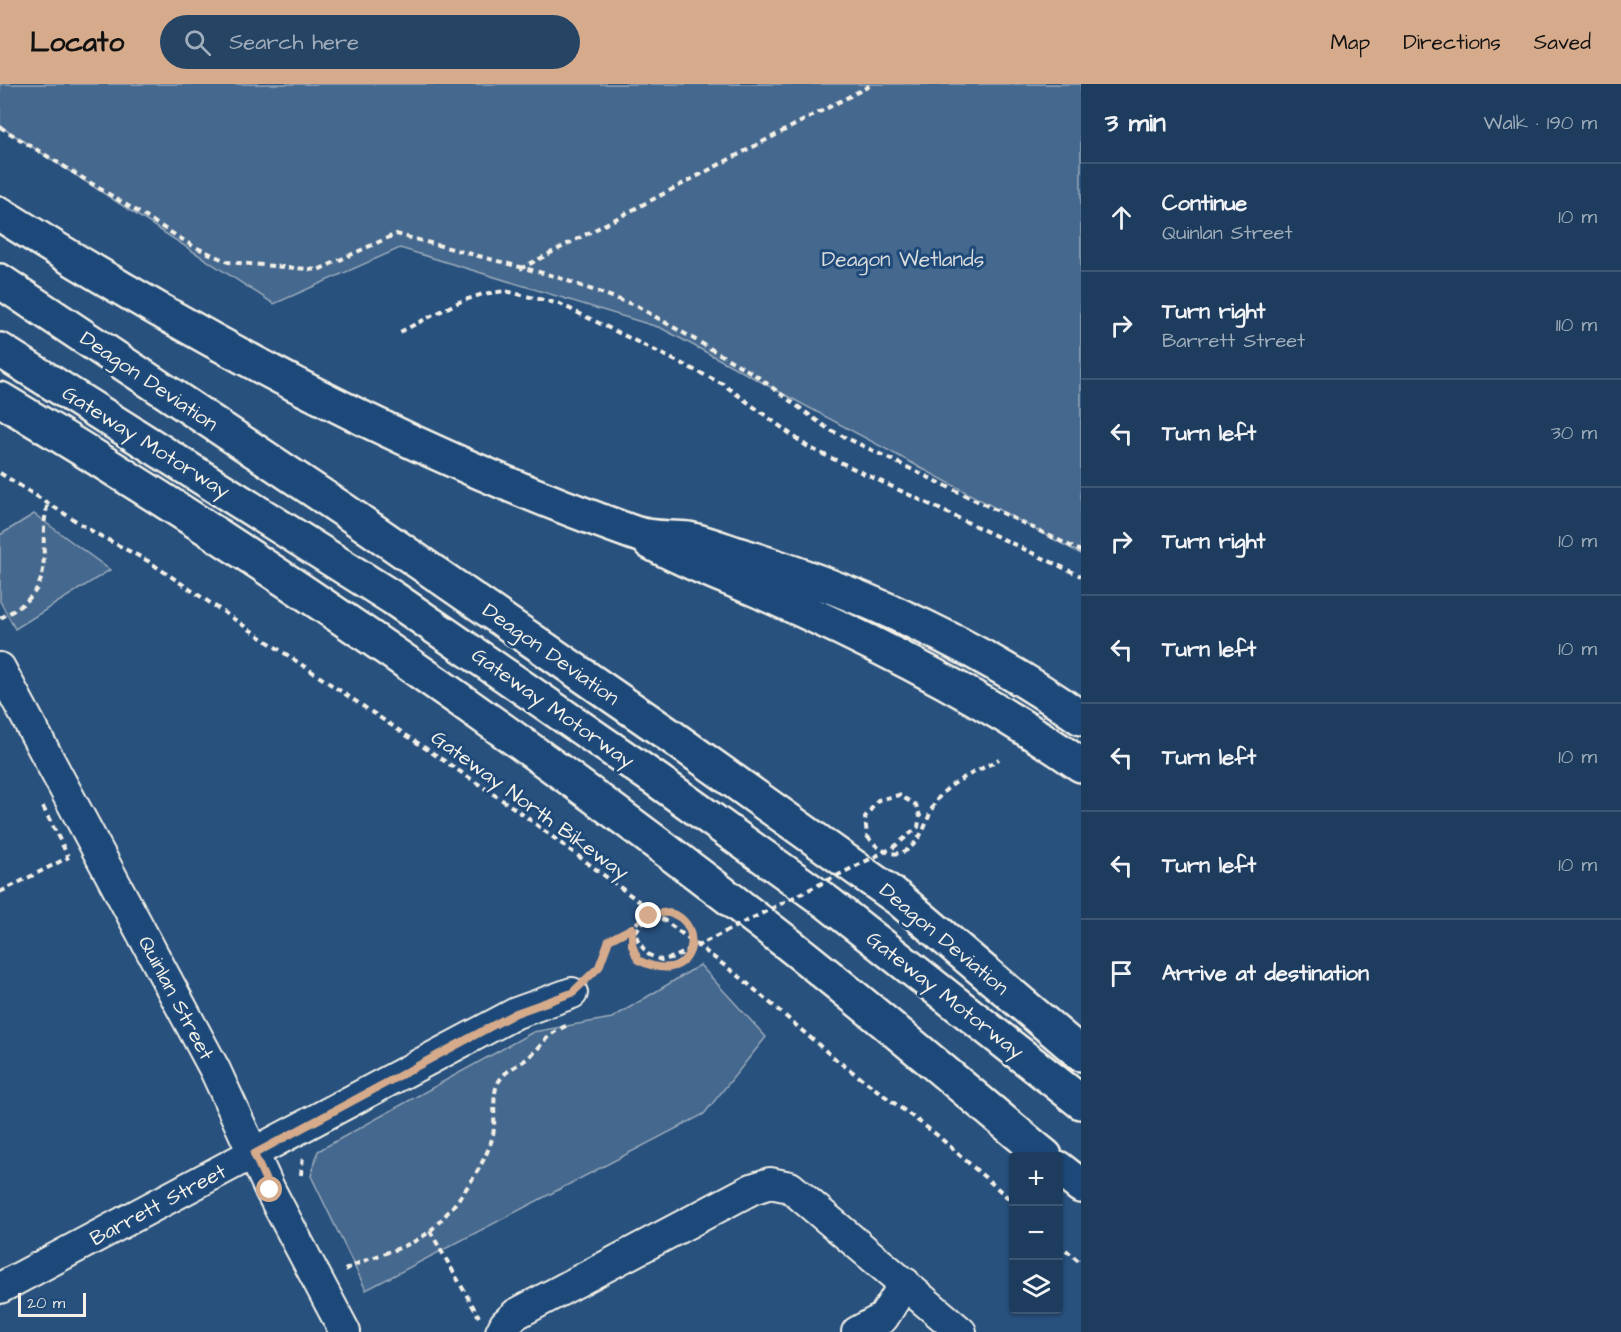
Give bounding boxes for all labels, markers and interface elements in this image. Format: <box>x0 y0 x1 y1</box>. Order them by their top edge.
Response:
search box <box>160 15 580 69</box>
text: Locato <box>30 23 124 62</box>
icon: search <box>181 26 214 59</box>
text: Search here <box>229 27 359 58</box>
text: Map <box>1330 28 1370 57</box>
text: Directions <box>1403 28 1501 57</box>
text: Saved <box>1534 28 1591 57</box>
text: 3 min <box>1105 105 1166 141</box>
text: Walk · 190 m <box>1484 109 1597 137</box>
text: Continue <box>1162 188 1247 219</box>
icon: ahead <box>1105 201 1138 234</box>
text: 10 m <box>1558 203 1597 231</box>
text: Quinlan Street <box>1162 219 1292 247</box>
park label: Deagon Wetlands <box>822 245 984 276</box>
text: Turn right <box>1162 296 1265 327</box>
icon: right <box>1105 309 1138 342</box>
text: 110 m <box>1556 311 1597 339</box>
street label: Deagon Deviation <box>73 324 224 440</box>
text: Barrett Street <box>1162 327 1305 355</box>
street label: Gateway Motorway <box>55 379 236 507</box>
icon: left <box>1105 417 1138 450</box>
text: Turn left <box>1162 418 1256 449</box>
text: 30 m <box>1551 419 1597 447</box>
icon: right <box>1105 525 1138 558</box>
text: Turn right <box>1162 526 1265 557</box>
text: 10 m <box>1558 527 1597 555</box>
street label: Deagon Deviation <box>476 596 625 714</box>
icon: left <box>1105 633 1138 666</box>
text: Turn left <box>1162 634 1256 665</box>
text: 10 m <box>1558 635 1597 663</box>
street label: Gateway Motorway <box>465 641 641 777</box>
street label: Gateway North Bikeway <box>424 723 635 889</box>
icon: left <box>1105 741 1138 774</box>
text: Turn left <box>1162 742 1256 773</box>
text: 10 m <box>1558 743 1597 771</box>
icon: left <box>1105 849 1138 882</box>
text: Turn left <box>1162 850 1256 881</box>
text: 10 m <box>1558 851 1597 879</box>
street label: Deagon Deviation <box>872 876 1015 1003</box>
route end <box>635 902 661 928</box>
street label: Gateway Motorway <box>859 924 1030 1068</box>
street label: Quinlan Street <box>131 931 221 1066</box>
icon: arrive <box>1105 957 1138 990</box>
text: Arrive at destination <box>1162 958 1369 989</box>
map controls <box>1009 1152 1063 1314</box>
button: + <box>1009 1152 1063 1206</box>
street label: Barrett Street <box>85 1157 232 1253</box>
route start <box>256 1176 282 1202</box>
button: − <box>1009 1206 1063 1260</box>
button: layers <box>1009 1260 1063 1314</box>
scale bar <box>18 1290 86 1318</box>
text: 20 m <box>27 1292 65 1314</box>

